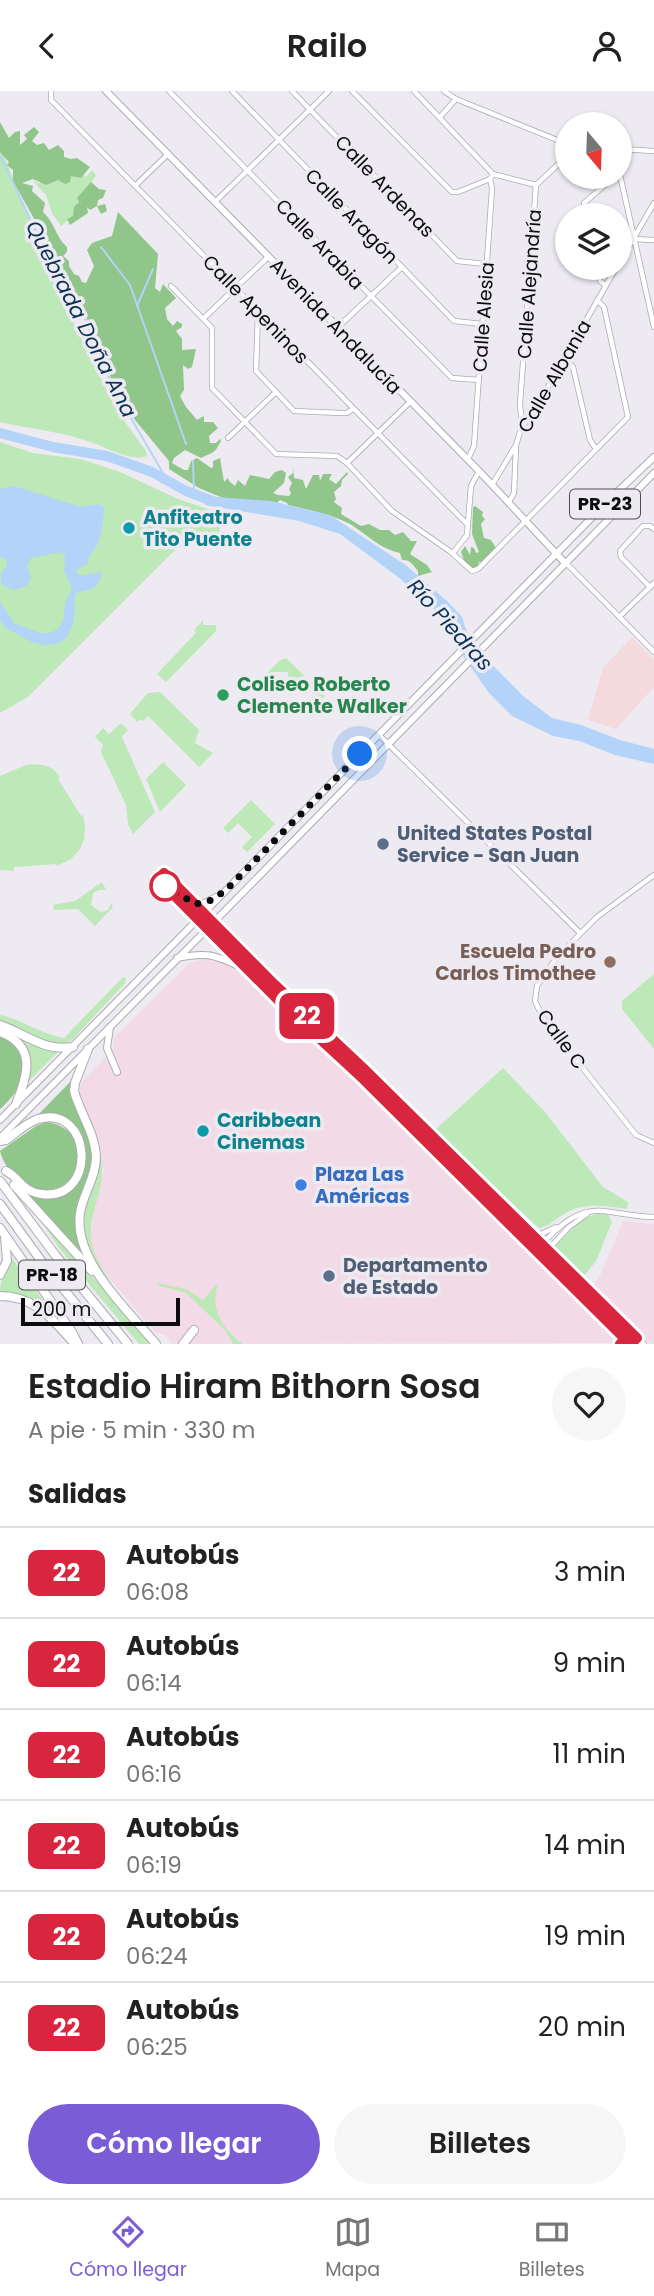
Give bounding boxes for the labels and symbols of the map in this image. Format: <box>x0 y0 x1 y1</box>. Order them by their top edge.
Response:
north arrow <box>555 112 632 189</box>
street label: Calle Ardenas <box>329 129 441 244</box>
street label: Calle Aragón <box>299 163 404 270</box>
street label: Calle Arabia <box>269 193 370 296</box>
street label: Calle Alejandría <box>511 208 548 360</box>
water label: Quebrada Doña Ana <box>19 215 144 422</box>
street label: Calle Apeninos <box>197 249 315 370</box>
street label: Avenida Andalucía <box>264 252 408 400</box>
street label: Calle Alesia <box>466 261 501 373</box>
street label: Calle Albania <box>511 315 598 438</box>
road number: PR-23 <box>570 489 640 519</box>
place label: Anfiteatro Tito Puente <box>143 504 253 553</box>
marker: Anfiteatro Tito Puente <box>121 520 137 536</box>
water label: Río Piedras <box>401 572 500 677</box>
place label: Coliseo Roberto Clemente Walker <box>237 671 407 720</box>
marker: Coliseo Roberto Clemente Walker <box>215 687 231 703</box>
your location <box>342 736 377 771</box>
place label: United States Postal Service - San Juan <box>397 820 592 869</box>
marker: United States Postal Service - San Juan <box>375 836 391 852</box>
unlabelled marker <box>150 871 180 901</box>
place label: Escuela Pedro Carlos Timothee <box>435 938 596 987</box>
marker: Escuela Pedro Carlos Timothee <box>602 954 618 970</box>
line badge: 22 <box>276 993 338 1039</box>
street label: Calle C <box>531 1004 593 1075</box>
place label: Caribbean Cinemas <box>217 1107 321 1156</box>
marker: Caribbean Cinemas <box>195 1123 211 1139</box>
place label: Plaza Las Américas <box>315 1161 410 1210</box>
marker: Plaza Las Américas <box>293 1177 309 1193</box>
place label: Departamento de Estado <box>343 1252 488 1301</box>
road number: PR-18 <box>19 1261 85 1289</box>
marker: Departamento de Estado <box>321 1268 337 1284</box>
scale bar <box>21 1295 180 1327</box>

